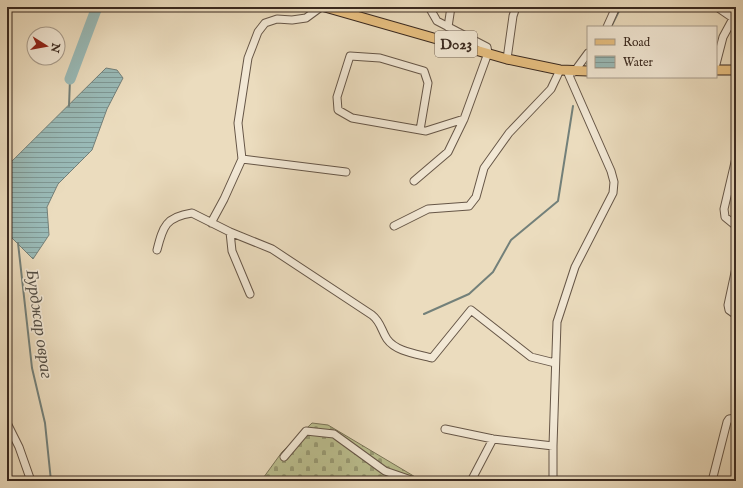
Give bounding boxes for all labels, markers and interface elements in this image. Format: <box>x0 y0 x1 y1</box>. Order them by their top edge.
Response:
north arrow <box>26 26 66 66</box>
legend <box>587 26 717 78</box>
road number: D023 <box>435 31 477 57</box>
text: Road <box>623 35 651 50</box>
text: N <box>47 41 63 54</box>
text: Water <box>623 55 654 70</box>
water label: Бурджар овраг <box>20 267 57 380</box>

